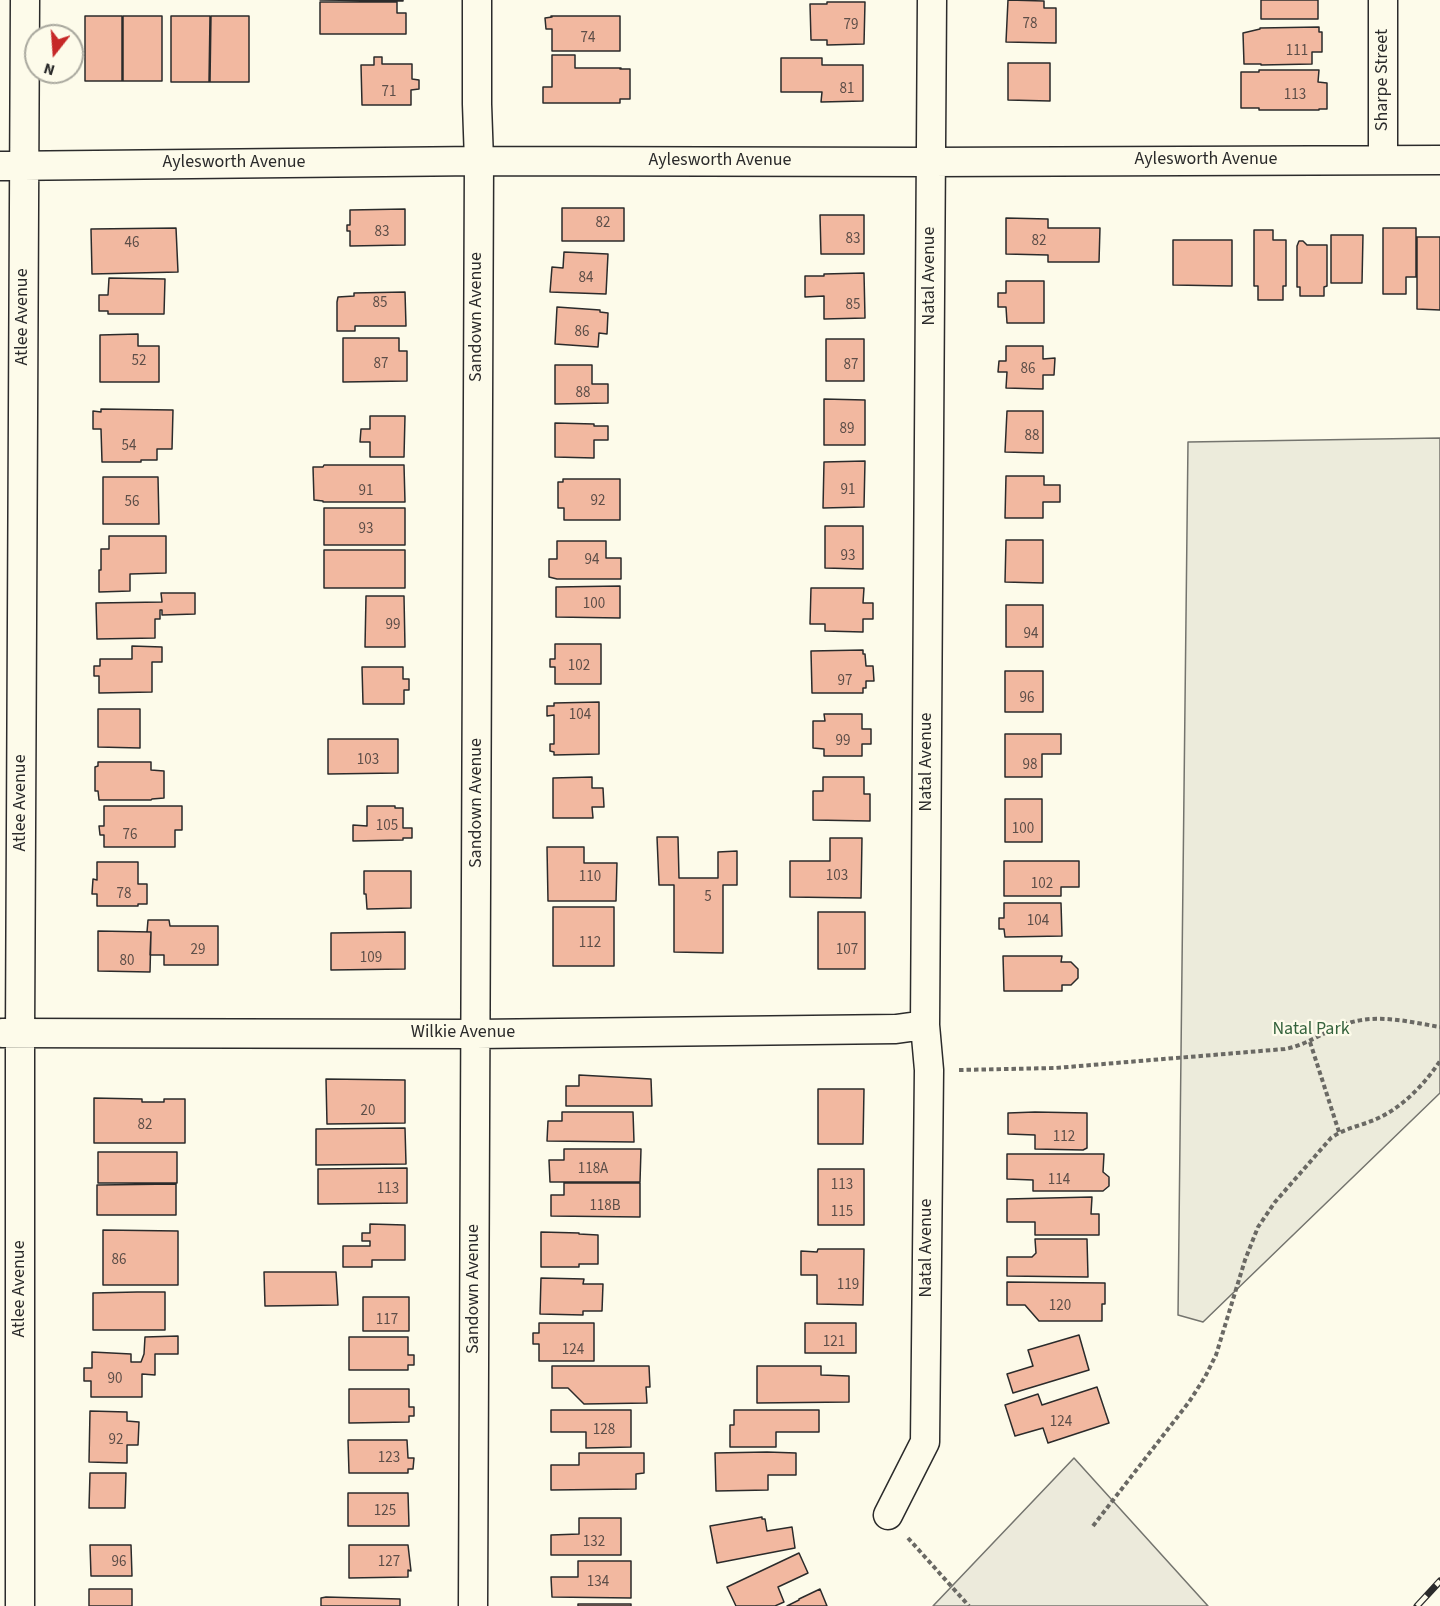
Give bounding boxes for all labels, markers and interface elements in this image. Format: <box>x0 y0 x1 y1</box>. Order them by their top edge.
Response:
house number: 78 <box>1023 16 1037 34</box>
house number: 79 <box>844 17 858 35</box>
north arrow <box>24 24 84 84</box>
street label: Sharpe Street <box>1372 29 1394 131</box>
house number: 74 <box>581 30 595 48</box>
house number: 111 <box>1286 43 1308 61</box>
text: N <box>41 57 58 81</box>
house number: 81 <box>840 81 854 99</box>
house number: 71 <box>382 84 396 102</box>
house number: 113 <box>1284 87 1306 105</box>
street label: Aylesworth Avenue <box>1135 149 1277 171</box>
street label: Aylesworth Avenue <box>649 150 791 172</box>
street label: Aylesworth Avenue <box>163 152 305 174</box>
house number: 82 <box>596 215 610 233</box>
house number: 83 <box>375 224 389 242</box>
street label: Natal Avenue <box>919 227 941 325</box>
house number: 83 <box>846 231 860 249</box>
house number: 82 <box>1032 233 1046 251</box>
house number: 46 <box>125 235 139 253</box>
street label: Sandown Avenue <box>466 252 488 382</box>
street label: Atlee Avenue <box>12 268 34 366</box>
house number: 84 <box>579 270 593 288</box>
house number: 85 <box>373 295 387 313</box>
house number: 85 <box>846 297 860 315</box>
house number: 86 <box>575 324 589 342</box>
house number: 52 <box>132 353 146 371</box>
house number: 87 <box>374 356 388 374</box>
house number: 87 <box>844 357 858 375</box>
house number: 86 <box>1021 361 1035 379</box>
house number: 88 <box>576 385 590 403</box>
house number: 89 <box>840 421 854 439</box>
house number: 88 <box>1025 428 1039 446</box>
house number: 54 <box>122 438 136 456</box>
house number: 91 <box>841 482 855 500</box>
house number: 91 <box>359 483 373 501</box>
house number: 92 <box>591 493 605 511</box>
house number: 56 <box>125 494 139 512</box>
house number: 93 <box>359 521 373 539</box>
house number: 93 <box>841 548 855 566</box>
house number: 94 <box>585 552 599 570</box>
house number: 100 <box>583 596 605 614</box>
house number: 99 <box>386 617 400 635</box>
house number: 94 <box>1024 626 1038 644</box>
house number: 102 <box>568 658 590 676</box>
house number: 97 <box>838 673 852 691</box>
house number: 96 <box>1020 690 1034 708</box>
house number: 104 <box>569 707 591 725</box>
street label: Natal Avenue <box>916 713 938 811</box>
house number: 99 <box>836 733 850 751</box>
street label: Sandown Avenue <box>466 738 488 868</box>
house number: 103 <box>357 752 379 770</box>
street label: Atlee Avenue <box>10 754 32 852</box>
house number: 98 <box>1023 757 1037 775</box>
house number: 105 <box>376 818 398 836</box>
house number: 100 <box>1012 821 1034 839</box>
house number: 76 <box>123 827 137 845</box>
house number: 103 <box>826 868 848 886</box>
house number: 110 <box>579 869 601 887</box>
house number: 102 <box>1031 876 1053 894</box>
house number: 78 <box>117 886 131 904</box>
house number: 5 <box>704 889 712 907</box>
house number: 104 <box>1027 913 1049 931</box>
house number: 112 <box>579 935 601 953</box>
house number: 29 <box>191 942 205 960</box>
house number: 107 <box>836 942 858 960</box>
house number: 109 <box>360 950 382 968</box>
house number: 80 <box>120 953 134 971</box>
park label: Natal Park <box>1272 1019 1350 1041</box>
street label: Wilkie Avenue <box>411 1022 515 1044</box>
house number: 20 <box>361 1103 375 1121</box>
house number: 82 <box>138 1117 152 1135</box>
house number: 112 <box>1053 1129 1075 1147</box>
house number: 118A <box>578 1161 608 1179</box>
house number: 114 <box>1048 1172 1070 1190</box>
house number: 113 <box>831 1177 853 1195</box>
house number: 113 <box>377 1181 399 1199</box>
house number: 118B <box>589 1198 621 1216</box>
street label: Natal Avenue <box>916 1199 938 1297</box>
house number: 115 <box>831 1204 853 1222</box>
street label: Sandown Avenue <box>463 1224 485 1354</box>
street label: Atlee Avenue <box>9 1240 31 1338</box>
house number: 86 <box>112 1252 126 1270</box>
house number: 119 <box>837 1277 859 1295</box>
house number: 120 <box>1049 1298 1071 1316</box>
house number: 117 <box>376 1312 398 1330</box>
house number: 121 <box>823 1334 845 1352</box>
house number: 124 <box>562 1342 584 1360</box>
house number: 90 <box>108 1371 122 1389</box>
house number: 124 <box>1050 1414 1072 1432</box>
house number: 128 <box>593 1422 615 1440</box>
house number: 92 <box>109 1432 123 1450</box>
house number: 123 <box>378 1450 400 1468</box>
house number: 125 <box>374 1503 396 1521</box>
house number: 132 <box>583 1534 605 1552</box>
house number: 96 <box>112 1554 126 1572</box>
house number: 127 <box>378 1554 400 1572</box>
house number: 134 <box>587 1574 609 1592</box>

